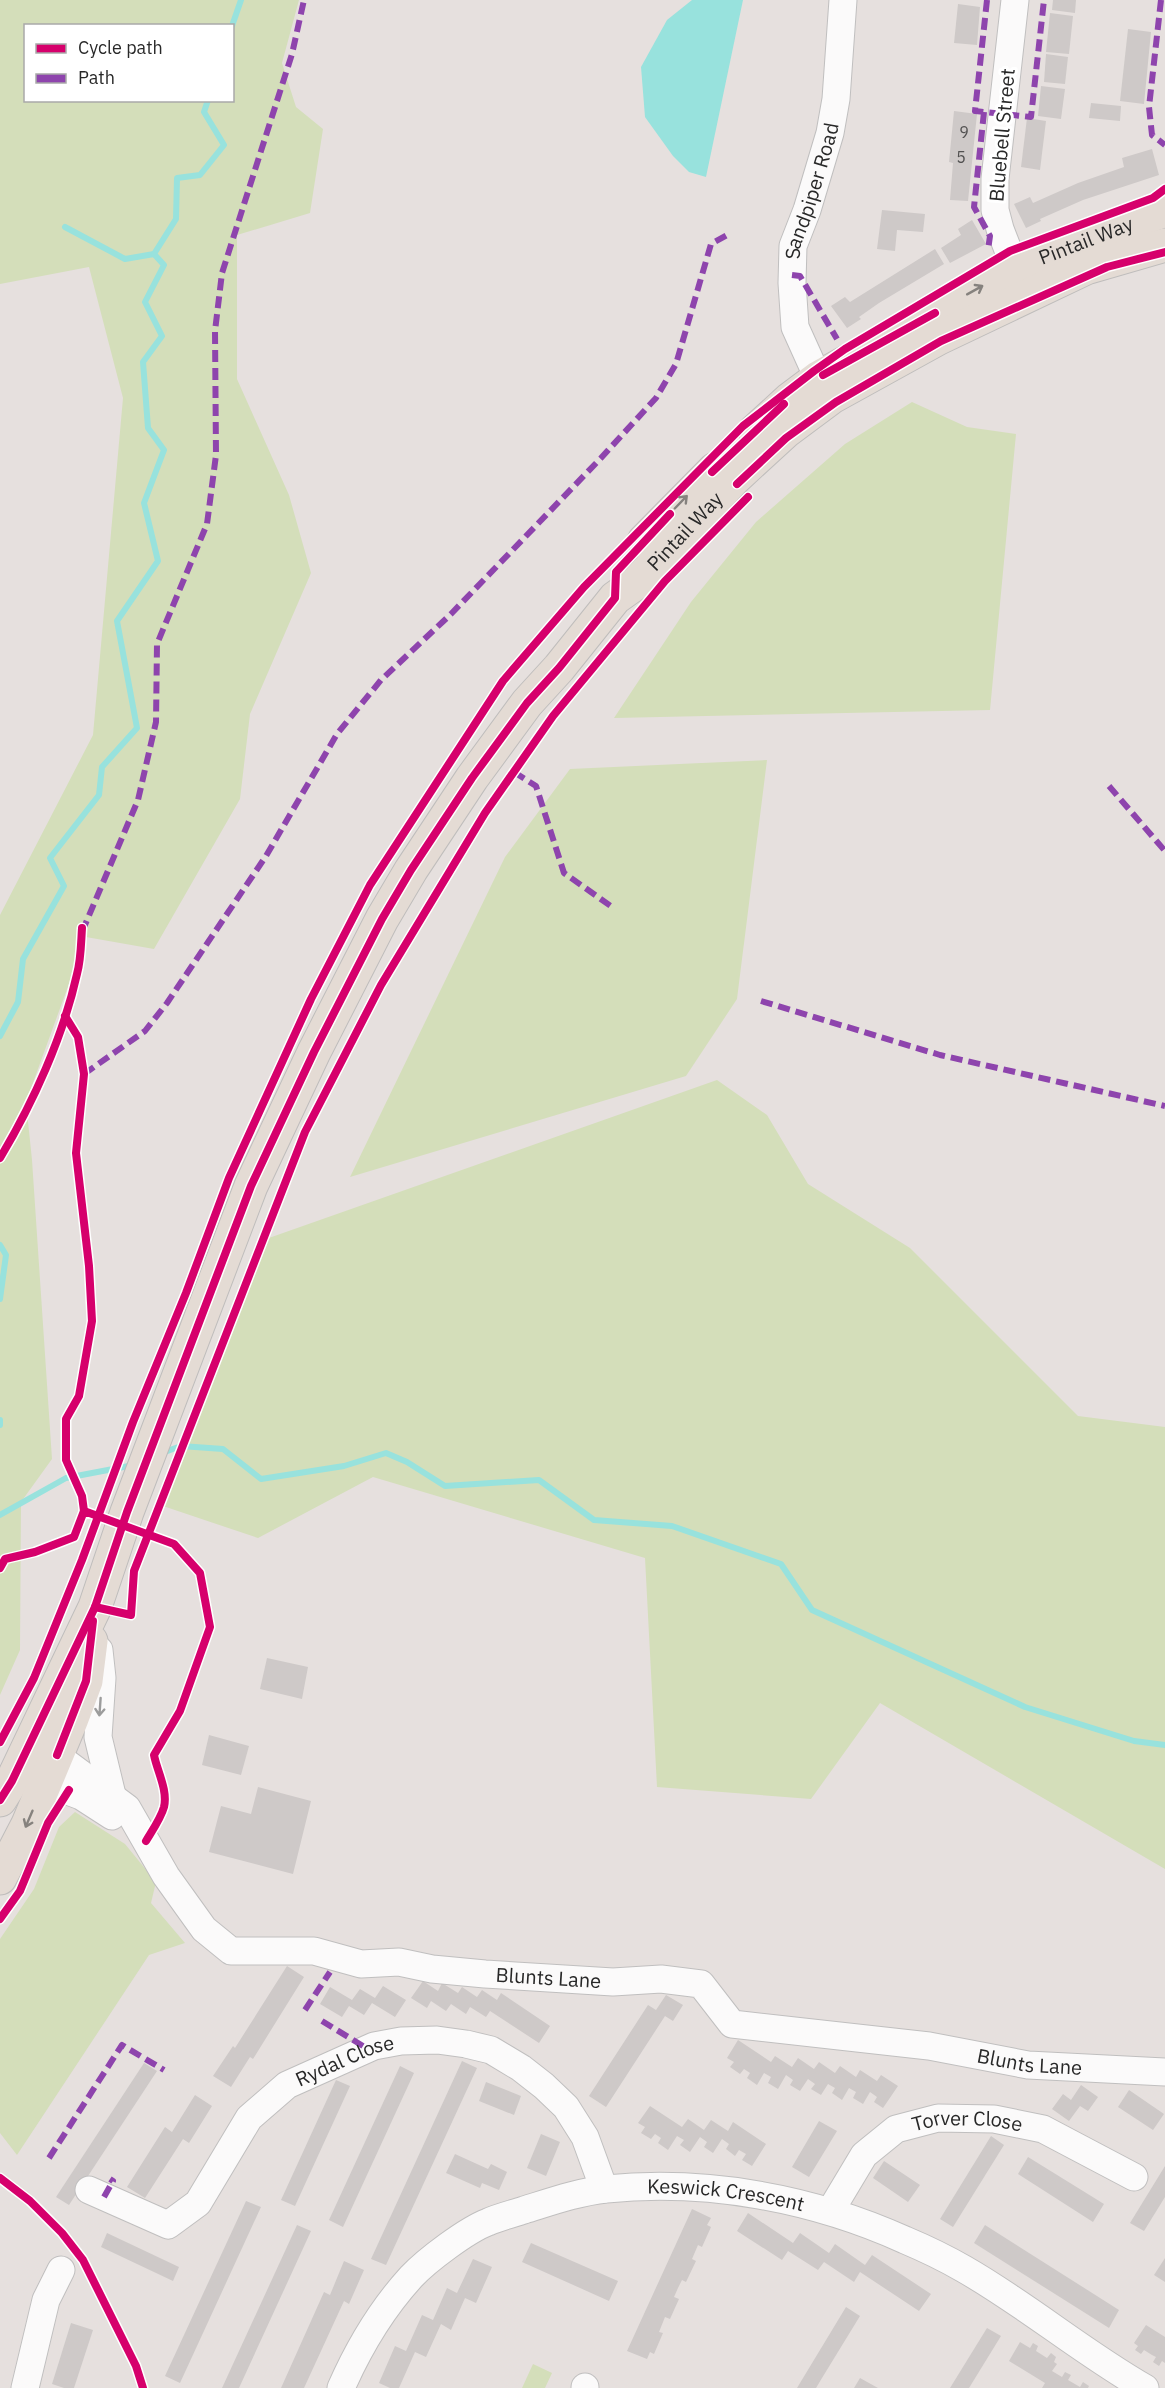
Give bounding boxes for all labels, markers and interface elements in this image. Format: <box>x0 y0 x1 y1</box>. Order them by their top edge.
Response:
legend <box>24 24 234 102</box>
text: Cycle path <box>78 36 163 59</box>
text: Path <box>78 66 115 89</box>
street label: Bluebell Street <box>982 67 1021 203</box>
street label: Sandpiper Road <box>779 120 845 260</box>
house number: 9 <box>959 122 969 142</box>
house number: 5 <box>956 147 966 167</box>
street label: Pintail Way <box>1034 210 1137 271</box>
one-way arrow <box>966 284 983 296</box>
street label: Pintail Way <box>640 485 728 576</box>
one-way arrow <box>674 495 688 510</box>
one-way arrow <box>95 1696 106 1716</box>
one-way arrow <box>23 1809 34 1828</box>
street label: Blunts Lane <box>495 1961 602 1994</box>
street label: Rydal Close <box>291 2029 396 2093</box>
street label: Blunts Lane <box>975 2042 1083 2081</box>
street label: Torver Close <box>909 2104 1025 2138</box>
street label: Keswick Crescent <box>647 2172 807 2217</box>

